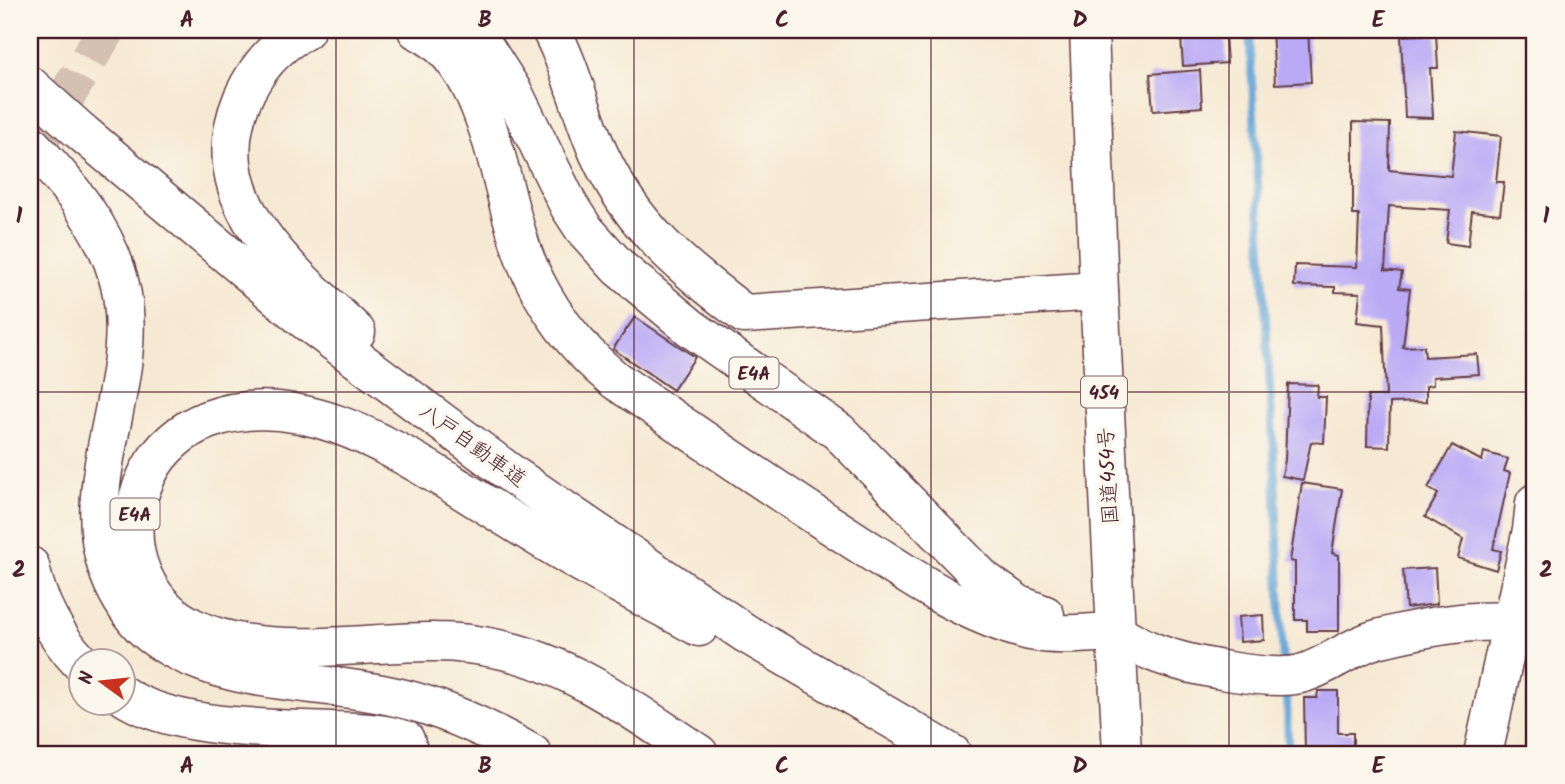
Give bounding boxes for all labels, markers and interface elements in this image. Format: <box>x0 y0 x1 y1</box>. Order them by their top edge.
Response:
text: A <box>180 3 194 39</box>
text: B <box>478 3 492 39</box>
text: C <box>775 3 789 39</box>
text: D <box>1072 3 1088 39</box>
text: E <box>1372 3 1386 39</box>
text: 1 <box>16 199 23 235</box>
text: 1 <box>1543 199 1550 235</box>
road number: E4A <box>730 358 778 388</box>
road number: 454 <box>1081 376 1127 408</box>
street label: 八戸自動車道 <box>411 396 533 497</box>
street label: 国道454号 <box>1090 426 1129 525</box>
road number: E4A <box>110 499 160 530</box>
text: 2 <box>12 553 26 589</box>
text: 2 <box>1539 553 1553 589</box>
north arrow <box>66 648 136 718</box>
text: N <box>71 668 104 688</box>
text: A <box>180 749 194 784</box>
text: B <box>478 749 492 784</box>
text: C <box>775 749 789 784</box>
text: D <box>1072 749 1088 784</box>
text: E <box>1372 749 1386 784</box>

